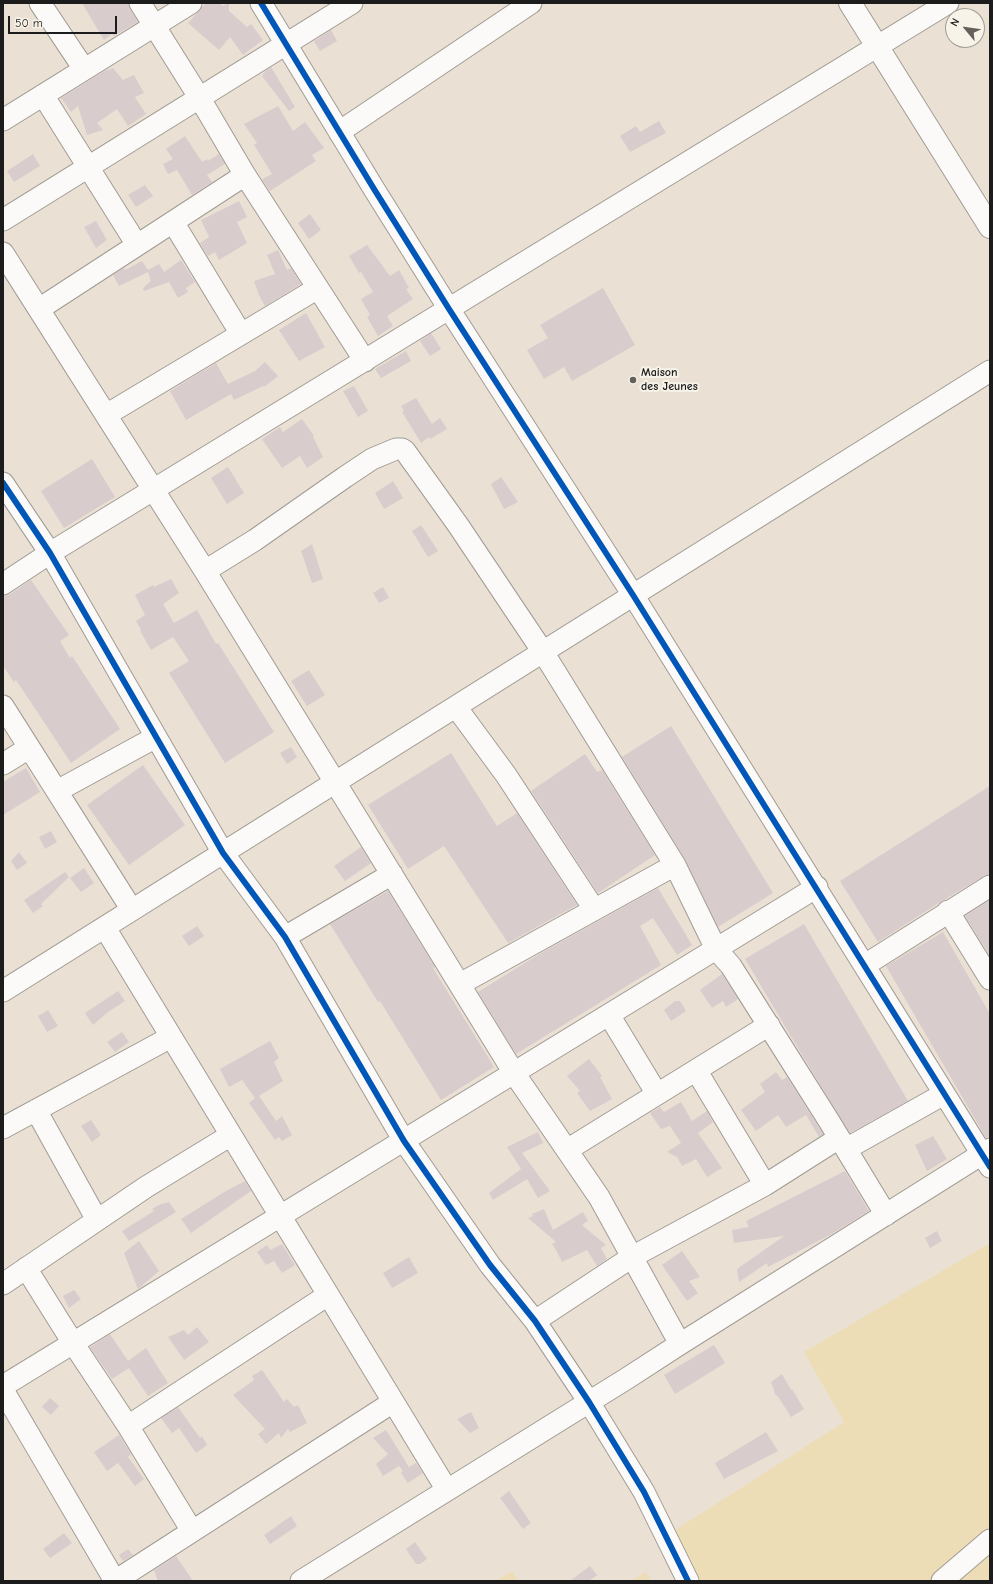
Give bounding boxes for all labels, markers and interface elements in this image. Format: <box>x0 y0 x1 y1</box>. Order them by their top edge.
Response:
scale bar <box>10 8 119 34</box>
north arrow <box>945 8 985 48</box>
text: 50 m <box>15 16 43 30</box>
text: N <box>948 16 962 29</box>
place label: Maison des Jeunes <box>641 366 698 394</box>
marker: Maison des Jeunes <box>628 375 638 385</box>

